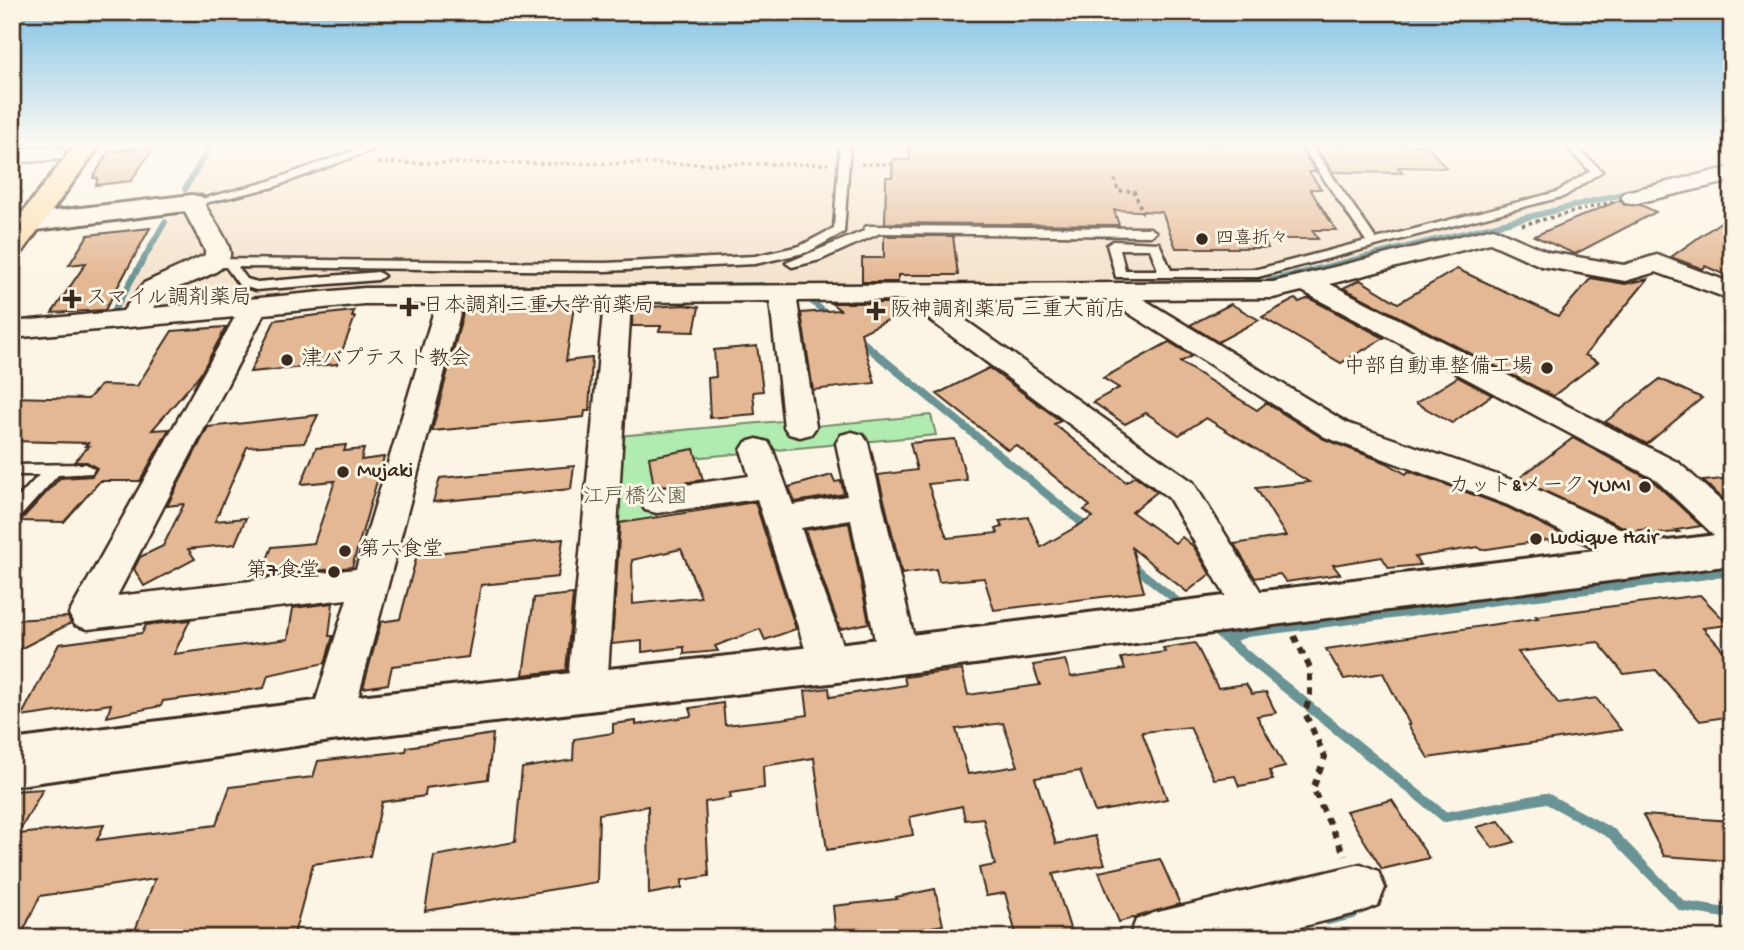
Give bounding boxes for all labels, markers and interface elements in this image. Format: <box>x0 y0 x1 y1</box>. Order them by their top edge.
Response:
place label: 四喜折々 <box>1216 228 1288 250</box>
marker: 四喜折々 <box>1194 231 1210 247</box>
place label: スマイル調剤薬局 <box>86 286 251 312</box>
marker: スマイル調剤薬局 <box>64 291 80 307</box>
place label: 日本調剤三重大学前薬局 <box>423 294 654 320</box>
place label: 阪神調剤薬局 三重大前店 <box>890 297 1126 324</box>
marker: 日本調剤三重大学前薬局 <box>401 299 417 315</box>
marker: 阪神調剤薬局 三重大前店 <box>868 303 884 319</box>
place label: 津バプテスト教会 <box>301 346 471 373</box>
marker: 津バプテスト教会 <box>279 352 295 368</box>
place label: 中部自動車整備工場 <box>1344 354 1533 381</box>
marker: 中部自動車整備工場 <box>1539 360 1555 376</box>
place label: Mujaki <box>357 460 413 485</box>
marker: Mujaki <box>335 464 351 480</box>
place label: カット&メーク YUMI <box>1449 475 1631 500</box>
marker: カット&メーク YUMI <box>1637 479 1653 495</box>
park label: 江戸橋公園 <box>583 485 688 511</box>
place label: Ludique Hair <box>1550 527 1660 552</box>
marker: Ludique Hair <box>1528 531 1544 547</box>
place label: 第六食堂 <box>359 537 443 564</box>
marker: 第六食堂 <box>337 543 353 559</box>
place label: 第7食堂 <box>246 558 320 585</box>
marker: 第7食堂 <box>326 564 342 580</box>

